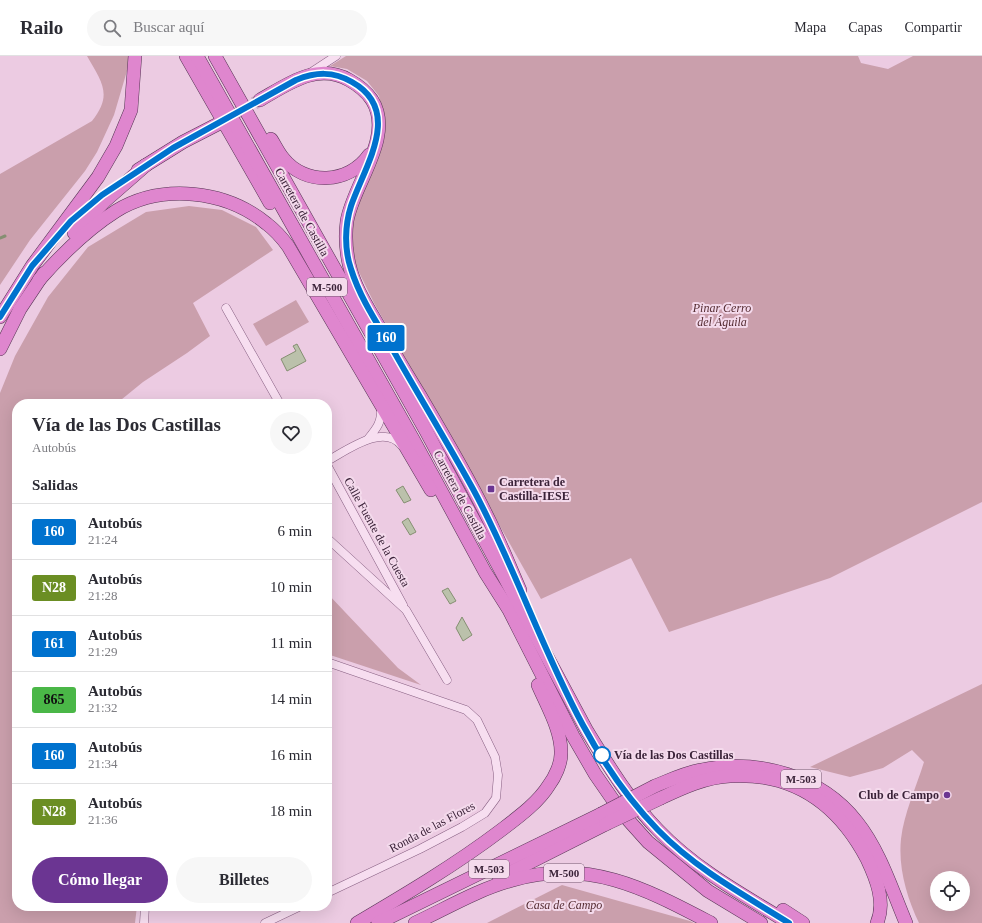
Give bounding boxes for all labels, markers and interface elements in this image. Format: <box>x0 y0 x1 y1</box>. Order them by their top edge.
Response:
search box <box>87 10 367 46</box>
text: Railo <box>20 17 63 38</box>
icon: search <box>101 17 123 39</box>
text: Buscar aquí <box>133 19 205 35</box>
text: Mapa <box>794 20 826 35</box>
text: Capas <box>848 20 882 35</box>
text: Compartir <box>904 20 962 35</box>
street label: Carretera de Castilla <box>272 165 332 259</box>
road number: M-500 <box>307 278 347 296</box>
park label: Pinar Cerro del Águila <box>692 301 751 329</box>
line badge: 160 <box>363 325 409 351</box>
text: 160 <box>376 330 397 345</box>
button: heart <box>270 412 312 454</box>
text: Vía de las Dos Castillas <box>32 414 221 435</box>
text: Autobús <box>32 440 76 455</box>
street label: Carretera de Castilla <box>431 448 490 542</box>
street label: Calle Fuente de la Cuesta <box>341 475 413 590</box>
place label: Carretera de Castilla-IESE <box>499 475 570 503</box>
text: Salidas <box>32 477 78 493</box>
marker: Carretera de Castilla-IESE <box>486 484 496 494</box>
text: Autobús <box>88 515 142 531</box>
text: 6 min <box>277 523 312 539</box>
text: 160 <box>44 524 65 539</box>
text: 21:24 <box>88 532 118 547</box>
text: Autobús <box>88 571 142 587</box>
text: 10 min <box>270 579 312 595</box>
text: N28 <box>42 580 66 595</box>
text: 21:28 <box>88 588 118 603</box>
text: Autobús <box>88 627 142 643</box>
text: 11 min <box>270 635 312 651</box>
text: 161 <box>44 636 65 651</box>
text: 21:29 <box>88 644 118 659</box>
text: Autobús <box>88 683 142 699</box>
text: 14 min <box>270 691 312 707</box>
text: 865 <box>44 692 65 707</box>
text: 21:32 <box>88 700 118 715</box>
text: Autobús <box>88 739 142 755</box>
marker: Vía de las Dos Castillas <box>593 746 611 764</box>
text: 16 min <box>270 747 312 763</box>
text: 160 <box>44 748 65 763</box>
place label: Vía de las Dos Castillas <box>614 748 734 762</box>
text: 21:34 <box>88 756 118 771</box>
road number: M-503 <box>781 770 821 788</box>
place label: Club de Campo <box>858 788 939 802</box>
marker: Club de Campo <box>942 790 952 800</box>
text: Autobús <box>88 795 142 811</box>
street label: Ronda de las Flores <box>387 798 478 855</box>
text: 18 min <box>270 803 312 819</box>
text: N28 <box>42 804 66 819</box>
text: 21:36 <box>88 812 118 827</box>
button: Cómo llegar <box>32 857 168 903</box>
button: Billetes <box>176 857 312 903</box>
road number: M-503 <box>469 860 509 878</box>
road number: M-500 <box>544 864 584 882</box>
map controls <box>930 871 970 911</box>
button: locate <box>930 871 970 911</box>
park label: Casa de Campo <box>526 898 602 912</box>

